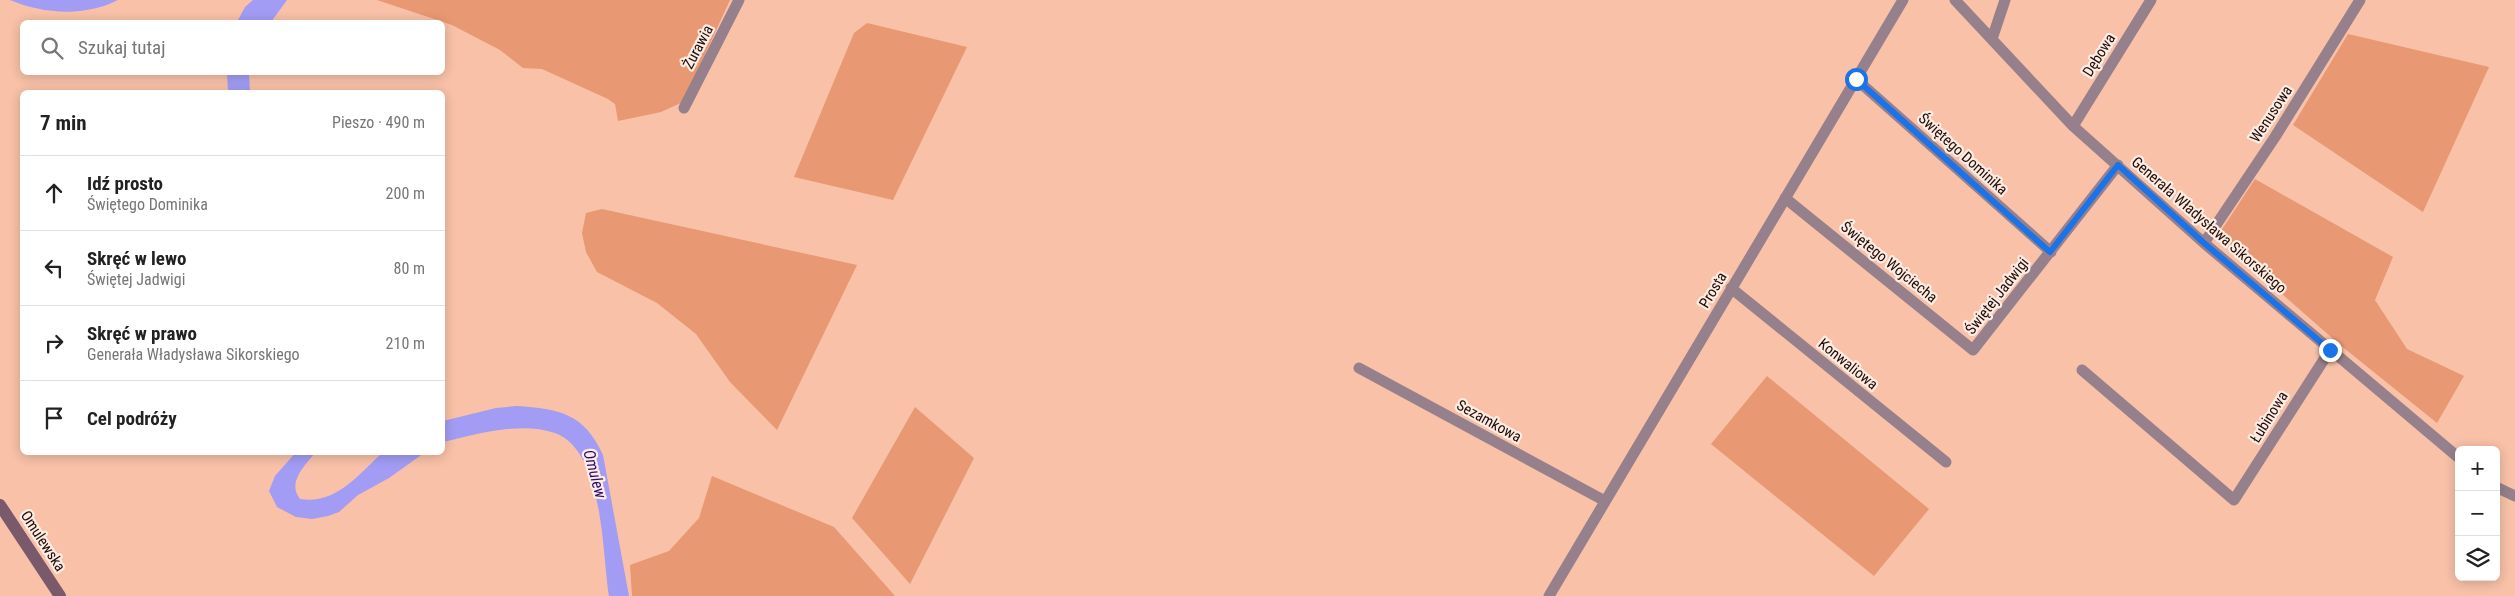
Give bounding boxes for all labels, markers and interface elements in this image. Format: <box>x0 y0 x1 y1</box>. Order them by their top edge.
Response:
search box <box>20 20 445 75</box>
street label: Żurawia <box>679 22 717 72</box>
street label: Dębowa <box>2079 30 2119 80</box>
icon: search <box>38 34 66 62</box>
text: Szukaj tutaj <box>78 36 165 59</box>
route start <box>1845 68 1868 91</box>
street label: Wenusowa <box>2246 82 2296 146</box>
street label: Świętego Dominika <box>1915 109 2011 199</box>
text: 7 min <box>40 111 87 135</box>
text: Pieszo · 490 m <box>332 113 425 132</box>
street label: Generała Władysława Sikorskiego <box>2128 153 2290 297</box>
text: Idź prosto <box>87 172 163 195</box>
icon: ahead <box>40 179 68 207</box>
text: 200 m <box>386 184 425 203</box>
text: Świętego Dominika <box>87 195 208 214</box>
street label: Świętego Wojciecha <box>1837 218 1941 306</box>
text: Skręć w lewo <box>87 247 186 270</box>
icon: left <box>40 254 68 282</box>
street label: Świętej Jadwigi <box>1962 254 2032 338</box>
text: 80 m <box>393 259 425 278</box>
street label: Prosta <box>1695 269 1731 311</box>
text: Świętej Jadwigi <box>87 270 185 289</box>
text: Skręć w prawo <box>87 322 197 345</box>
icon: right <box>40 329 68 357</box>
text: 210 m <box>386 334 425 353</box>
street label: Konwaliowa <box>1815 335 1881 393</box>
route end <box>2319 339 2342 362</box>
text: Generała Władysława Sikorskiego <box>87 345 300 364</box>
street label: Łubinowa <box>2246 388 2292 446</box>
street label: Sezamkowa <box>1454 396 1524 446</box>
icon: arrive <box>40 404 68 432</box>
text: Cel podróży <box>87 407 177 430</box>
map controls <box>2455 446 2500 581</box>
button: + <box>2455 446 2500 491</box>
water label: Omulew <box>579 448 611 501</box>
button: − <box>2455 491 2500 536</box>
street label: Omulewska <box>17 507 69 575</box>
button: layers <box>2455 536 2500 581</box>

